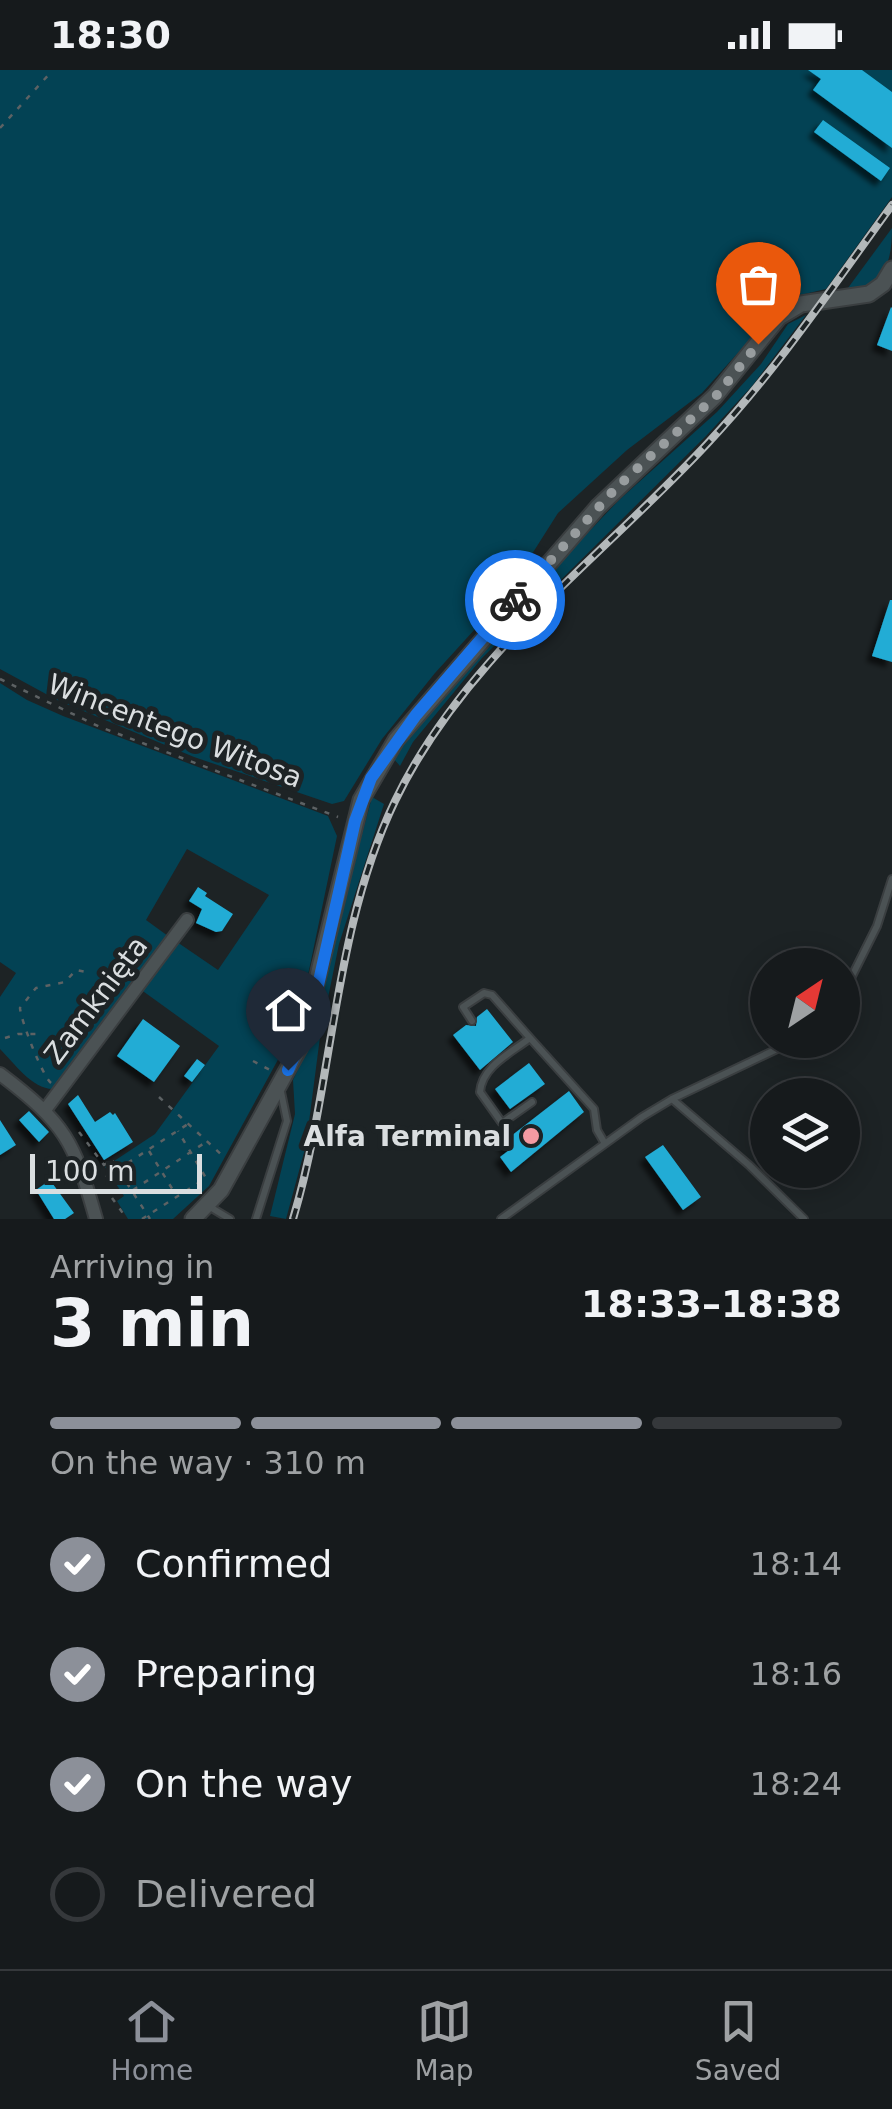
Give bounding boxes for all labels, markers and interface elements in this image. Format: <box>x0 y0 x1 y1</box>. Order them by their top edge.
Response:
text: 18:30 <box>50 13 171 57</box>
pin <box>716 242 801 345</box>
icon: bag <box>731 257 786 312</box>
courier <box>465 550 565 650</box>
icon: bike <box>488 573 543 628</box>
street label: Wincentego Witosa <box>43 667 307 795</box>
street label: Zamknięta <box>37 930 155 1070</box>
north arrow <box>750 948 860 1058</box>
map controls <box>750 948 860 1188</box>
pin <box>246 968 331 1071</box>
icon: home <box>261 983 316 1038</box>
button: layers <box>750 1078 860 1188</box>
place label: Alfa Terminal <box>304 1120 511 1153</box>
marker: Alfa Terminal <box>520 1125 542 1147</box>
scale bar <box>30 1149 202 1194</box>
text: 100 m <box>45 1155 135 1188</box>
text: Arriving in <box>50 1248 214 1286</box>
text: 18:33–18:38 <box>581 1282 842 1326</box>
text: 3 min <box>50 1286 254 1361</box>
text: On the way · 310 m <box>50 1444 366 1482</box>
icon: check <box>50 1537 105 1592</box>
text: Confirmed <box>135 1542 332 1586</box>
text: 18:14 <box>750 1545 842 1583</box>
icon: check <box>50 1647 105 1702</box>
text: Preparing <box>135 1652 317 1696</box>
text: 18:16 <box>750 1655 842 1693</box>
icon: check <box>50 1757 105 1812</box>
text: On the way <box>135 1762 352 1806</box>
text: 18:24 <box>750 1765 842 1803</box>
text: Delivered <box>135 1872 317 1916</box>
tab: Home <box>111 1994 193 2087</box>
tab: Map <box>415 1994 474 2087</box>
tab: Saved <box>695 1994 781 2087</box>

